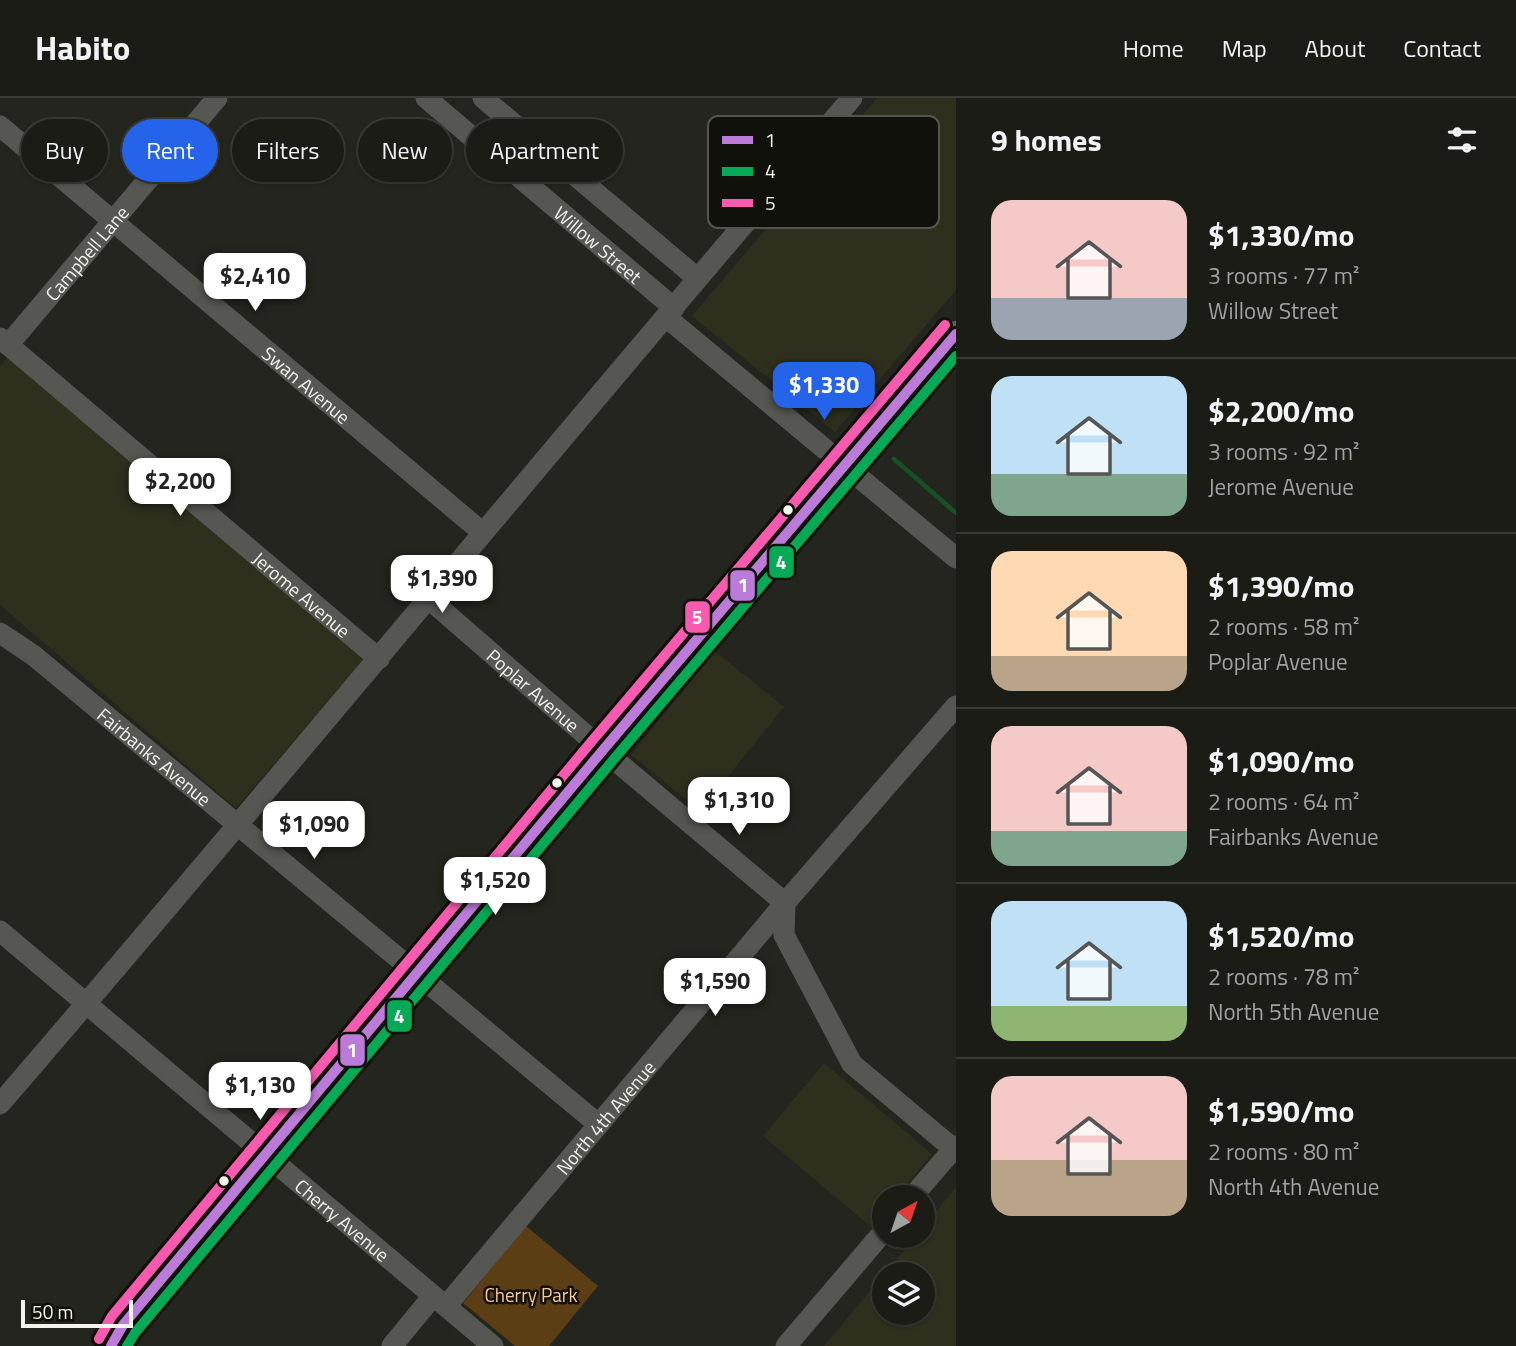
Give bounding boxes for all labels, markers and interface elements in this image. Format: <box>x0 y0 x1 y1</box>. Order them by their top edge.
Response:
text: Habito <box>35 23 130 73</box>
text: Home <box>1123 30 1184 66</box>
text: Map <box>1222 30 1267 66</box>
text: About <box>1305 30 1365 66</box>
text: Contact <box>1403 30 1481 66</box>
legend <box>708 116 939 228</box>
text: 9 homes <box>991 117 1102 163</box>
chip: Buy <box>21 119 108 182</box>
chip: Rent <box>122 119 218 182</box>
chip: Filters <box>232 119 344 182</box>
chip: New <box>358 119 452 182</box>
chip: Apartment <box>466 119 623 182</box>
icon: filters <box>1443 121 1481 159</box>
text: 1 <box>765 125 776 154</box>
text: 4 <box>765 156 776 185</box>
text: 5 <box>765 188 776 217</box>
street label: Willow Street <box>548 198 649 290</box>
street label: Campbell Lane <box>37 199 135 307</box>
text: $1,330/mo <box>1208 212 1354 258</box>
icon: home <box>1047 228 1131 312</box>
pin: $2,410 <box>198 254 312 313</box>
text: $2,410 <box>220 258 290 293</box>
text: 3 rooms · 77 m² <box>1208 258 1359 293</box>
text: Willow Street <box>1208 293 1338 328</box>
street label: Swan Avenue <box>256 339 357 430</box>
pin: $1,330 <box>767 362 881 422</box>
text: $1,330 <box>789 367 859 402</box>
text: $2,200/mo <box>1208 388 1354 434</box>
icon: home <box>1047 404 1131 488</box>
text: 3 rooms · 92 m² <box>1208 434 1359 469</box>
pin: $2,200 <box>123 458 237 518</box>
text: $2,200 <box>145 463 215 498</box>
text: Jerome Avenue <box>1208 469 1354 504</box>
unlabelled marker <box>781 503 795 517</box>
street label: Jerome Avenue <box>247 544 358 644</box>
line badge: 4 <box>768 545 795 579</box>
text: 4 <box>776 547 786 576</box>
pin: $1,390 <box>385 556 499 615</box>
text: $1,390 <box>407 560 477 595</box>
text: $1,390/mo <box>1208 563 1354 609</box>
line badge: 1 <box>729 569 756 602</box>
text: 1 <box>738 570 748 599</box>
icon: home <box>1047 579 1131 663</box>
line badge: 5 <box>684 600 711 634</box>
text: 5 <box>692 602 702 631</box>
text: 2 rooms · 58 m² <box>1208 609 1359 644</box>
street label: Poplar Avenue <box>481 641 587 739</box>
text: Poplar Avenue <box>1208 644 1348 679</box>
street label: Fairbanks Avenue <box>91 700 218 812</box>
text: $1,090/mo <box>1208 738 1354 784</box>
icon: home <box>1047 754 1131 838</box>
unlabelled marker <box>550 776 564 790</box>
pin: $1,310 <box>682 778 796 837</box>
text: $1,310 <box>704 782 774 817</box>
text: 2 rooms · 64 m² <box>1208 784 1359 819</box>
pin: $1,090 <box>257 802 371 861</box>
text: $1,090 <box>279 806 349 841</box>
text: Fairbanks Avenue <box>1208 819 1379 854</box>
pin: $1,520 <box>438 858 552 917</box>
text: $1,520 <box>460 862 530 897</box>
text: $1,520/mo <box>1208 913 1354 959</box>
icon: home <box>1047 929 1131 1013</box>
pin: $1,590 <box>658 958 772 1018</box>
text: 2 rooms · 78 m² <box>1208 959 1359 994</box>
text: $1,590 <box>680 963 750 998</box>
text: North 5th Avenue <box>1208 994 1379 1029</box>
line badge: 4 <box>386 999 413 1033</box>
text: 4 <box>394 1001 404 1030</box>
line badge: 1 <box>339 1033 366 1067</box>
text: 1 <box>347 1035 357 1064</box>
street label: North 4th Avenue <box>548 1053 662 1180</box>
pin: $1,130 <box>203 1062 317 1122</box>
text: $1,130 <box>225 1067 295 1102</box>
text: $1,590/mo <box>1208 1088 1354 1134</box>
icon: home <box>1047 1104 1131 1188</box>
text: 2 rooms · 80 m² <box>1208 1134 1359 1169</box>
text: North 4th Avenue <box>1208 1169 1379 1204</box>
street label: Cherry Avenue <box>289 1171 397 1268</box>
unlabelled marker <box>217 1174 231 1188</box>
north arrow <box>872 1185 934 1248</box>
map controls <box>872 1185 935 1325</box>
button: layers <box>872 1262 935 1325</box>
park label: Cherry Park <box>484 1280 578 1309</box>
scale bar <box>21 1297 133 1329</box>
text: 50 m <box>32 1297 73 1326</box>

